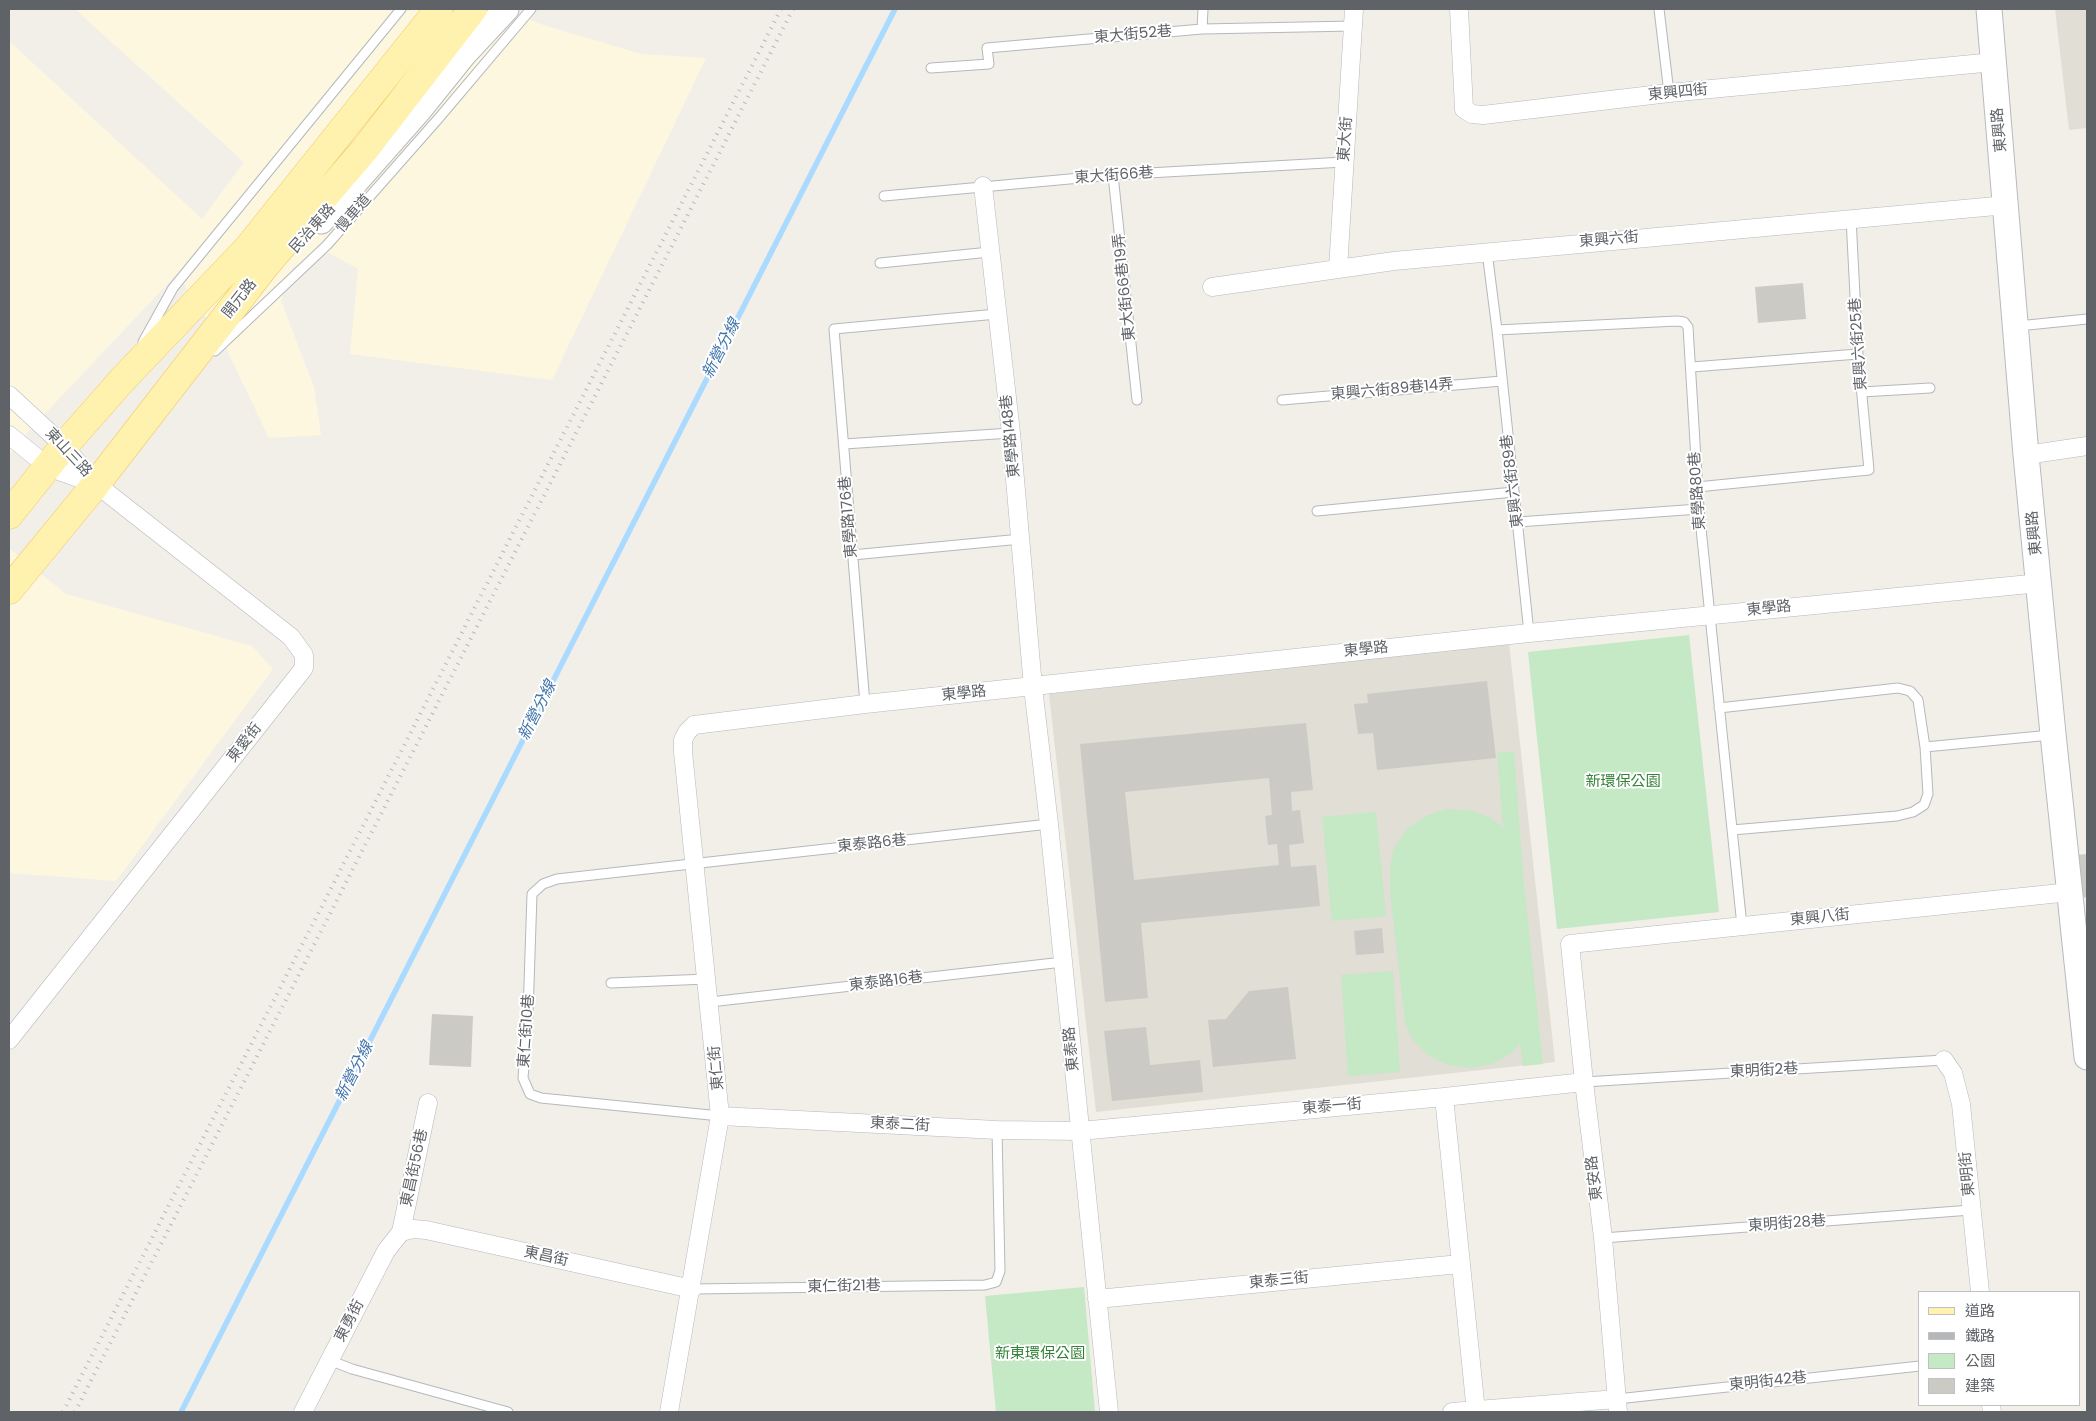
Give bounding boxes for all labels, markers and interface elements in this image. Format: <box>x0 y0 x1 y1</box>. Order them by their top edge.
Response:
street label: 東大街52巷 <box>1093 23 1173 47</box>
street label: 東興四街 <box>1647 81 1709 105</box>
street label: 東興路 <box>1989 107 2011 153</box>
street label: 東大街 <box>1335 116 1357 162</box>
street label: 東大街66巷 <box>1074 164 1154 188</box>
street label: 慢車道 <box>332 191 376 237</box>
street label: 民治東路 <box>286 201 340 257</box>
street label: 東興六街 <box>1578 228 1640 252</box>
street label: 東大街66巷19弄 <box>1110 232 1140 342</box>
street label: 開元路 <box>219 276 261 322</box>
street label: 東興六街25巷 <box>1847 297 1871 391</box>
water label: 新營分線 <box>699 316 745 382</box>
street label: 東興六街89巷14弄 <box>1330 376 1454 404</box>
street label: 東學路148巷 <box>998 393 1024 479</box>
street label: 東山三路 <box>41 425 95 481</box>
street label: 東興六街89巷 <box>1498 433 1528 529</box>
street label: 東學路80巷 <box>1686 451 1710 531</box>
street label: 東學路176巷 <box>836 475 862 559</box>
street label: 東興路 <box>2024 510 2046 556</box>
street label: 東學路 <box>1746 598 1792 620</box>
street label: 東學路 <box>1343 639 1389 661</box>
water label: 新營分線 <box>515 678 561 744</box>
street label: 東學路 <box>941 683 987 705</box>
street label: 東愛街 <box>224 720 266 766</box>
park label: 新環保公園 <box>1586 773 1660 791</box>
street label: 東泰路6巷 <box>836 831 908 857</box>
street label: 東興八街 <box>1789 906 1851 930</box>
street label: 東泰路16巷 <box>848 969 924 995</box>
street label: 東仁街10巷 <box>515 993 539 1069</box>
street label: 東泰路 <box>1061 1026 1083 1072</box>
water label: 新營分線 <box>332 1039 378 1105</box>
street label: 東仁街 <box>706 1045 728 1091</box>
street label: 東明街2巷 <box>1729 1060 1799 1082</box>
street label: 東泰一街 <box>1301 1095 1363 1119</box>
street label: 東泰二街 <box>870 1114 930 1136</box>
street label: 東昌街56巷 <box>398 1128 432 1208</box>
street label: 東明街 <box>1957 1151 1979 1197</box>
street label: 東安路 <box>1583 1155 1607 1201</box>
street label: 東明街28巷 <box>1747 1212 1827 1236</box>
street label: 東昌街 <box>522 1244 570 1270</box>
street label: 東泰三街 <box>1248 1269 1310 1293</box>
street label: 東仁街21巷 <box>807 1277 881 1297</box>
legend <box>1918 1291 2081 1406</box>
street label: 東勇街 <box>331 1297 369 1345</box>
text: 道路 <box>1965 1300 1995 1321</box>
text: 鐵路 <box>1965 1325 1995 1346</box>
park label: 新東環保公園 <box>995 1345 1085 1363</box>
text: 公園 <box>1965 1350 1995 1371</box>
street label: 東明街42巷 <box>1728 1369 1808 1395</box>
text: 建築 <box>1965 1375 1995 1396</box>

